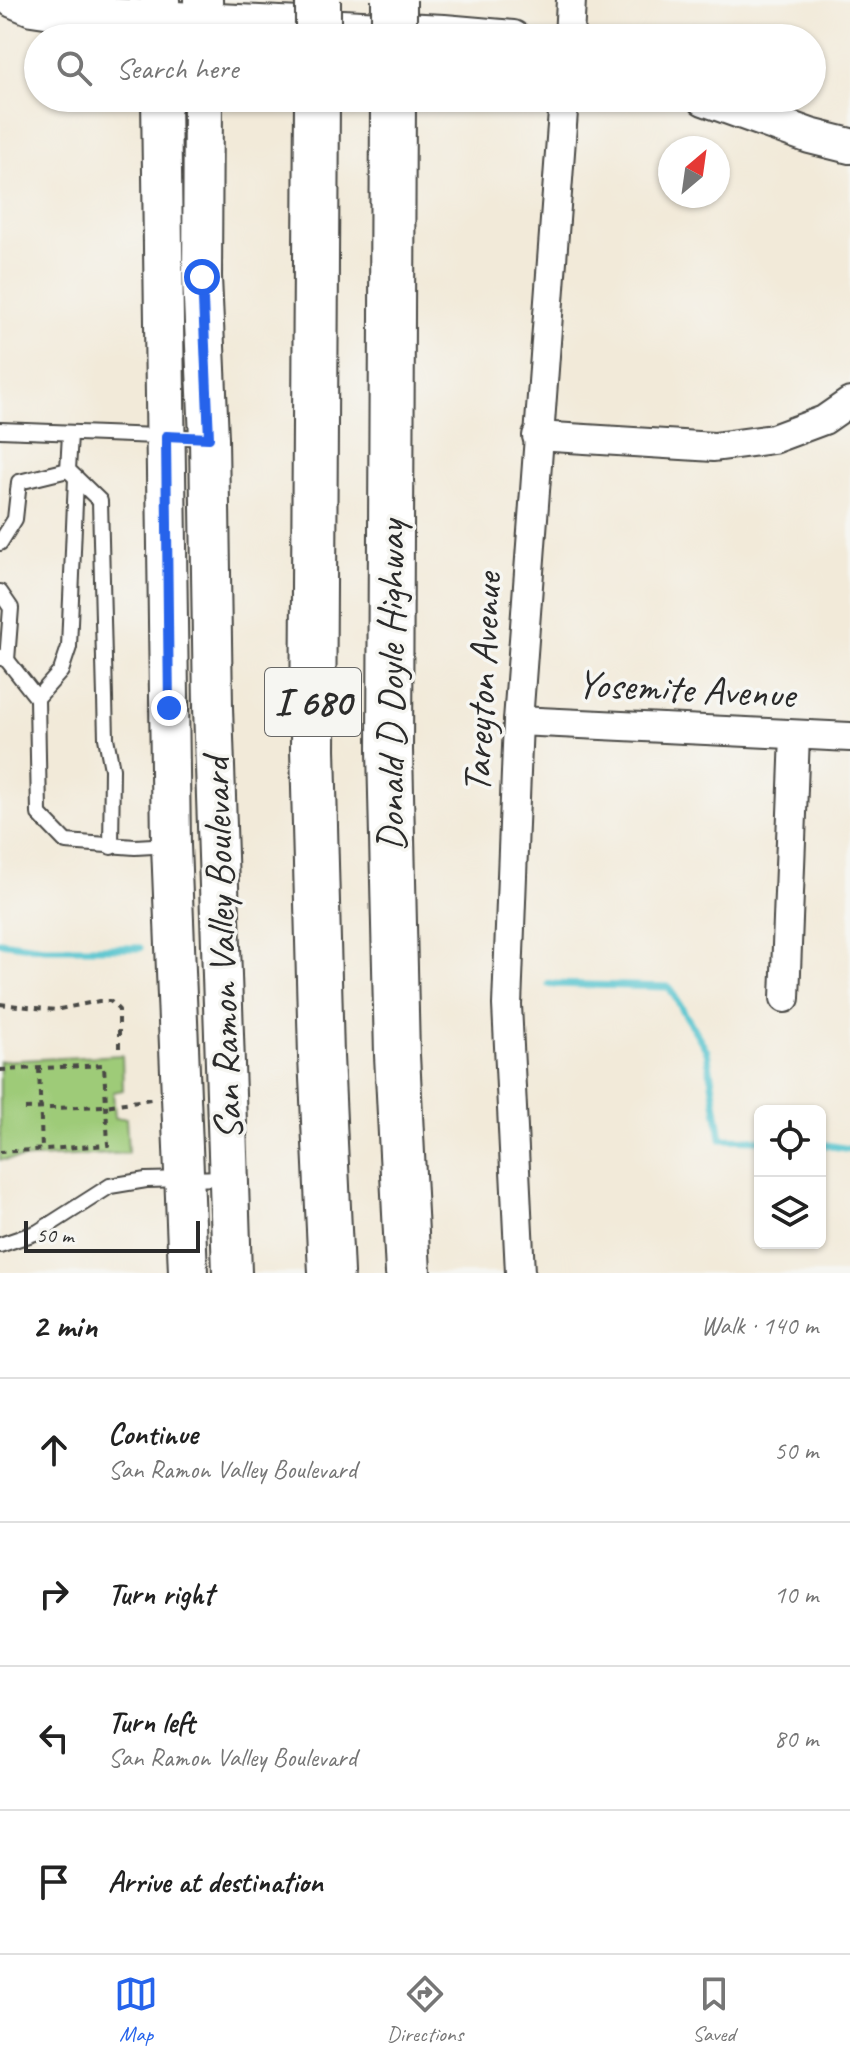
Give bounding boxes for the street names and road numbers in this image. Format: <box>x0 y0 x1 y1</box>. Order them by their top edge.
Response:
street label: Donald D Doyle Highway <box>366 517 416 852</box>
street label: Tareyton Avenue <box>451 569 513 794</box>
street label: Yosemite Avenue <box>576 658 799 720</box>
road number: I 680 <box>265 668 361 736</box>
street label: San Ramon Valley Boulevard <box>190 751 254 1141</box>

